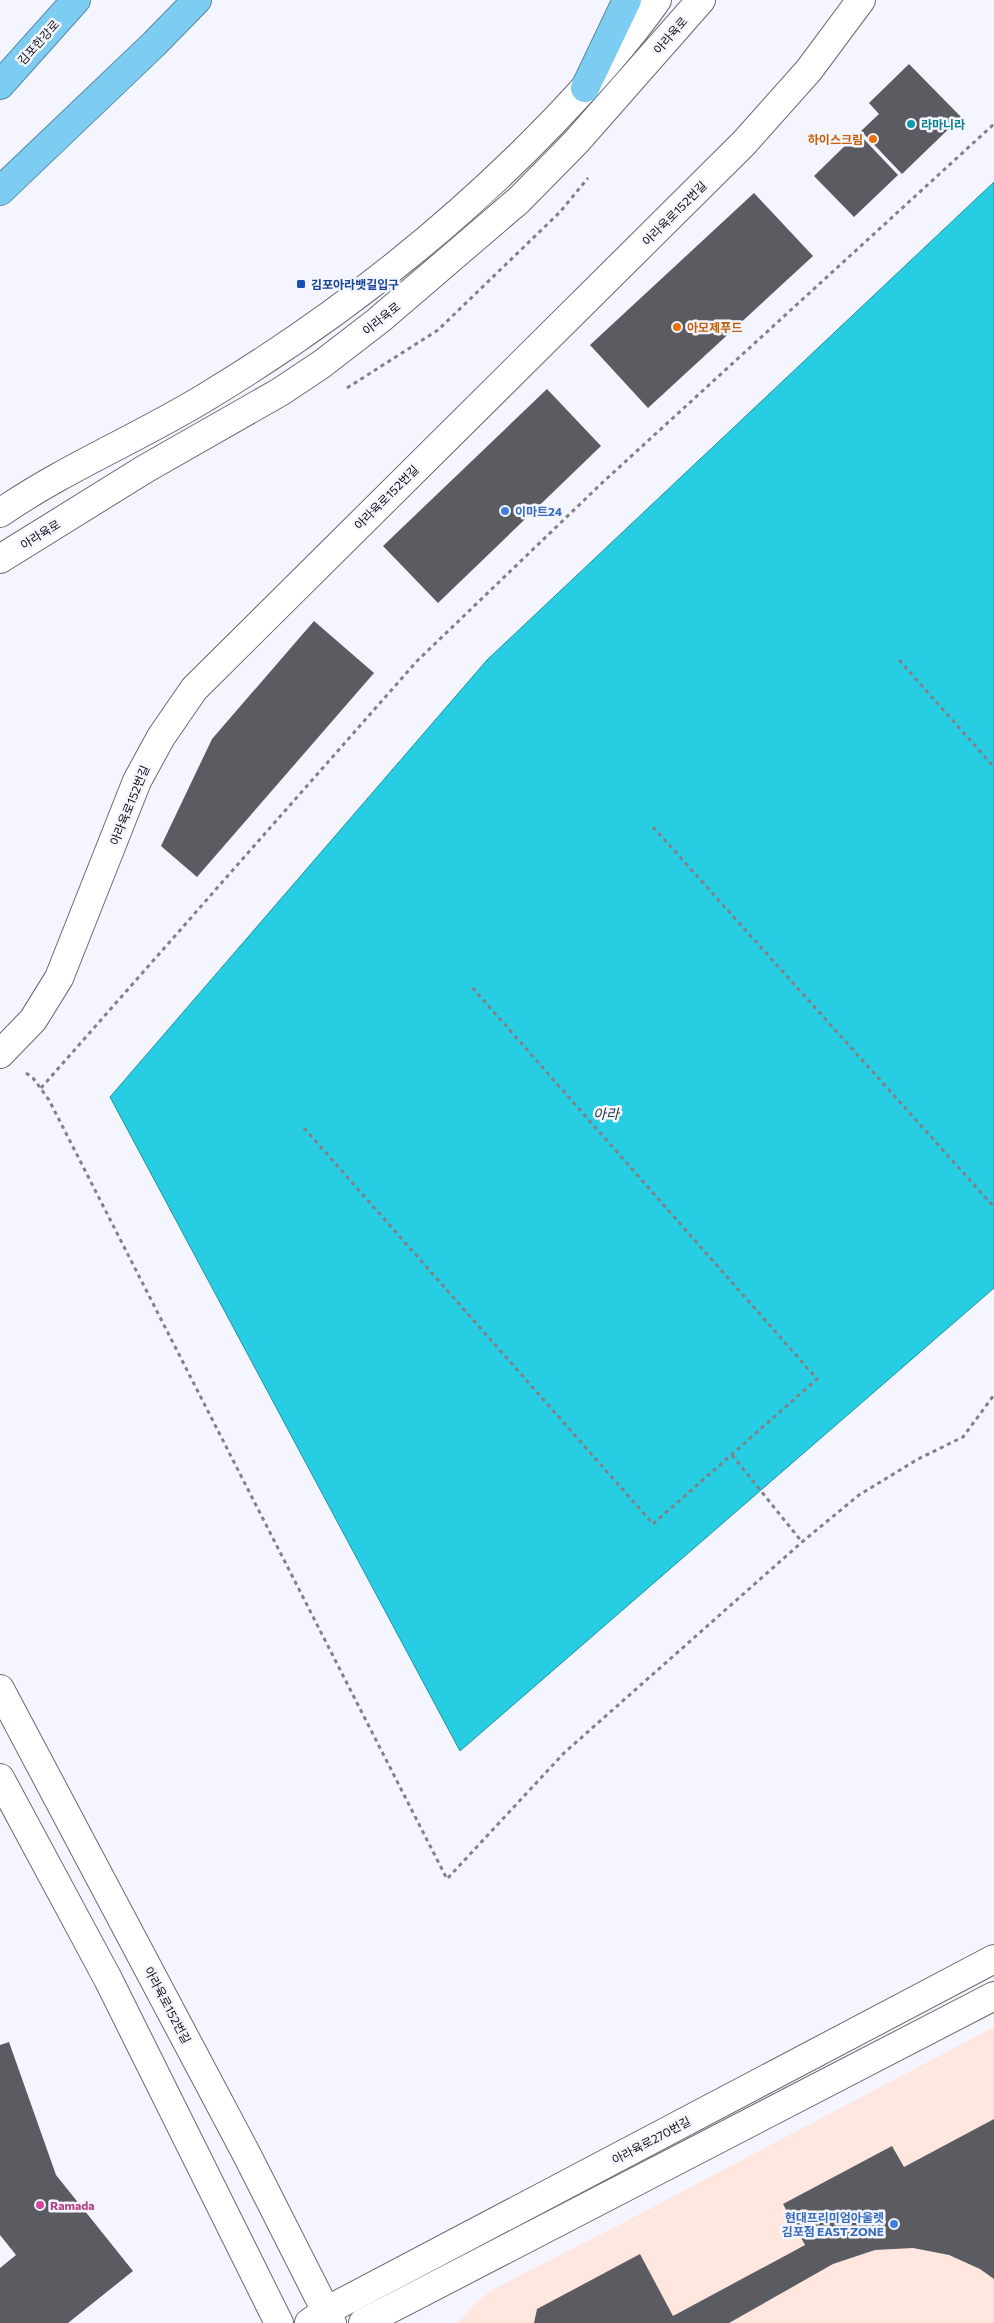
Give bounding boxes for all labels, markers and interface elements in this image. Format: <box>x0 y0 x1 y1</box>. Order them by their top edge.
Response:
street label: 아라육로 <box>650 14 690 56</box>
street label: 김포한강로 <box>14 17 62 67</box>
place label: 라마니라 <box>921 117 965 131</box>
marker: 라마니라 <box>905 118 917 130</box>
place label: 하이스크림 <box>808 132 863 146</box>
marker: 하이스크림 <box>867 133 879 145</box>
street label: 아라육로152번길 <box>639 178 709 248</box>
place label: 김포아라뱃길입구 <box>311 277 399 291</box>
marker: 김포아라뱃길입구 <box>295 278 307 290</box>
street label: 아라육로 <box>359 299 403 337</box>
place label: 아모제푸드 <box>687 320 742 334</box>
marker: 아모제푸드 <box>671 321 683 333</box>
street label: 아라육로152번길 <box>351 462 421 532</box>
place label: 이마트24 <box>515 504 563 518</box>
marker: 이마트24 <box>499 505 511 517</box>
street label: 아라육로 <box>18 516 62 552</box>
street label: 아라육로152번길 <box>107 763 151 847</box>
water label: 아라 <box>593 1105 621 1122</box>
street label: 아라육로152번길 <box>142 1964 194 2046</box>
street label: 아라육로270번길 <box>609 2113 693 2167</box>
place label: Ramada <box>50 2198 95 2212</box>
marker: Ramada <box>34 2199 46 2211</box>
place label: 현대프리미엄아울렛 김포점 EAST ZONE <box>782 2210 884 2238</box>
marker: 현대프리미엄아울렛 김포점 EAST ZONE <box>888 2218 900 2230</box>

